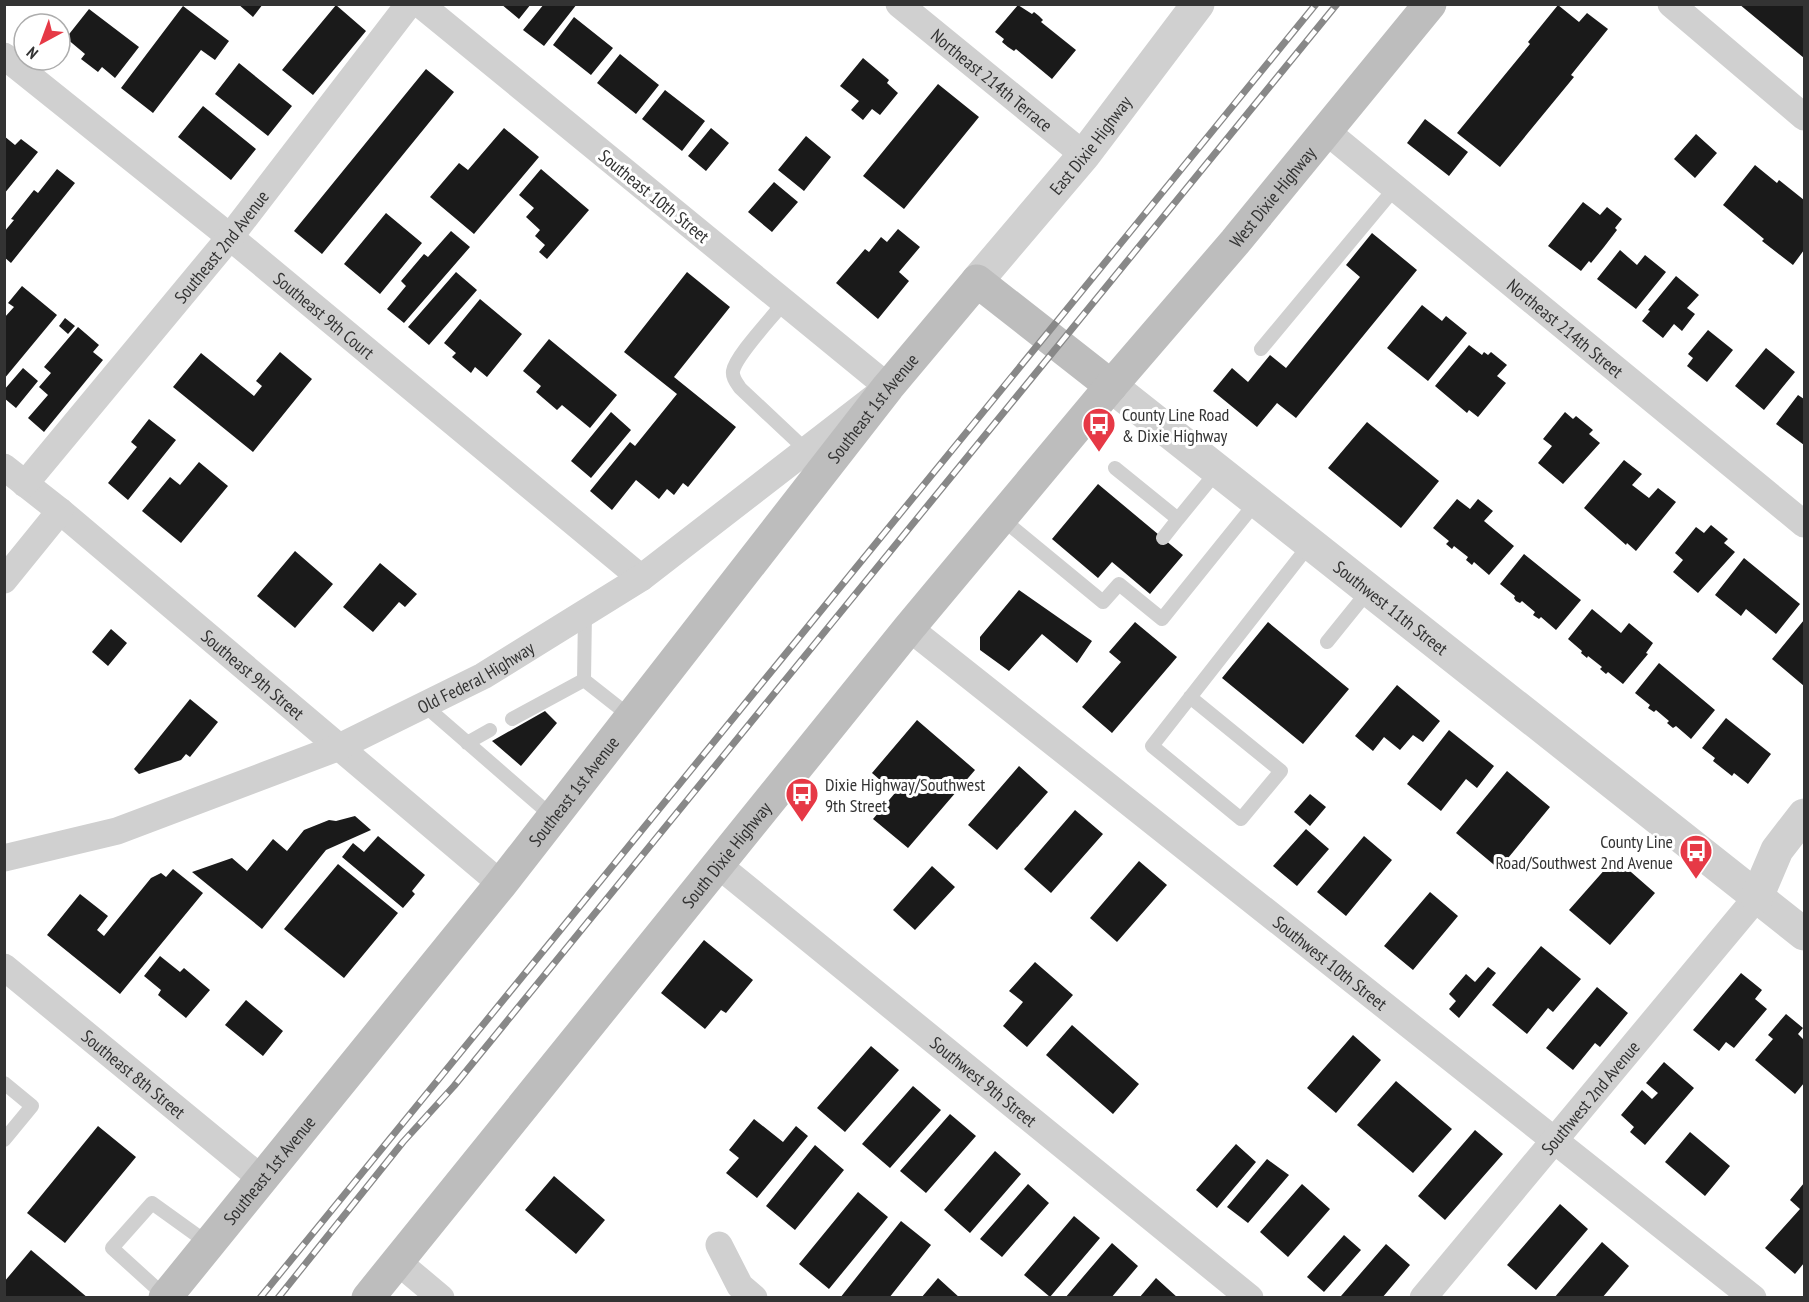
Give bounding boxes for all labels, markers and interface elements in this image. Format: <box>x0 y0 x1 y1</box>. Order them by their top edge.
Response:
north arrow <box>12 12 72 72</box>
street label: Northeast 214th Terrace <box>927 24 1057 136</box>
text: N <box>22 43 42 64</box>
street label: East Dixie Highway <box>1044 91 1136 199</box>
street label: West Dixie Highway <box>1224 141 1320 252</box>
street label: Southeast 10th Street <box>594 144 714 248</box>
street label: Southeast 2nd Avenue <box>169 185 273 308</box>
street label: Southeast 9th Court <box>269 267 379 364</box>
street label: Northeast 214th Street <box>1503 273 1628 382</box>
street label: Southeast 1st Avenue <box>822 348 923 467</box>
place label: County Line Road & Dixie Highway <box>1122 403 1229 447</box>
bus stop icon: County Line Road & Dixie Highway <box>1081 406 1117 453</box>
street label: Southwest 11th Street <box>1329 555 1453 660</box>
street label: Southeast 9th Street <box>197 624 309 724</box>
street label: Old Federal Highway <box>413 636 538 718</box>
street label: Southeast 1st Avenue <box>523 731 624 851</box>
place label: Dixie Highway/Southwest 9th Street <box>825 773 985 817</box>
bus stop icon: Dixie Highway/Southwest 9th Street <box>784 776 820 823</box>
street label: South Dixie Highway <box>676 797 776 912</box>
place label: County Line Road/Southwest 2nd Avenue <box>1495 830 1673 874</box>
bus stop icon: County Line Road/Southwest 2nd Avenue <box>1678 833 1714 880</box>
street label: Southwest 10th Street <box>1269 910 1392 1015</box>
street label: Southeast 8th Street <box>77 1024 190 1123</box>
street label: Southwest 9th Street <box>926 1031 1042 1132</box>
street label: Southwest 2nd Avenue <box>1536 1036 1644 1159</box>
street label: Southeast 1st Avenue <box>218 1111 320 1229</box>

